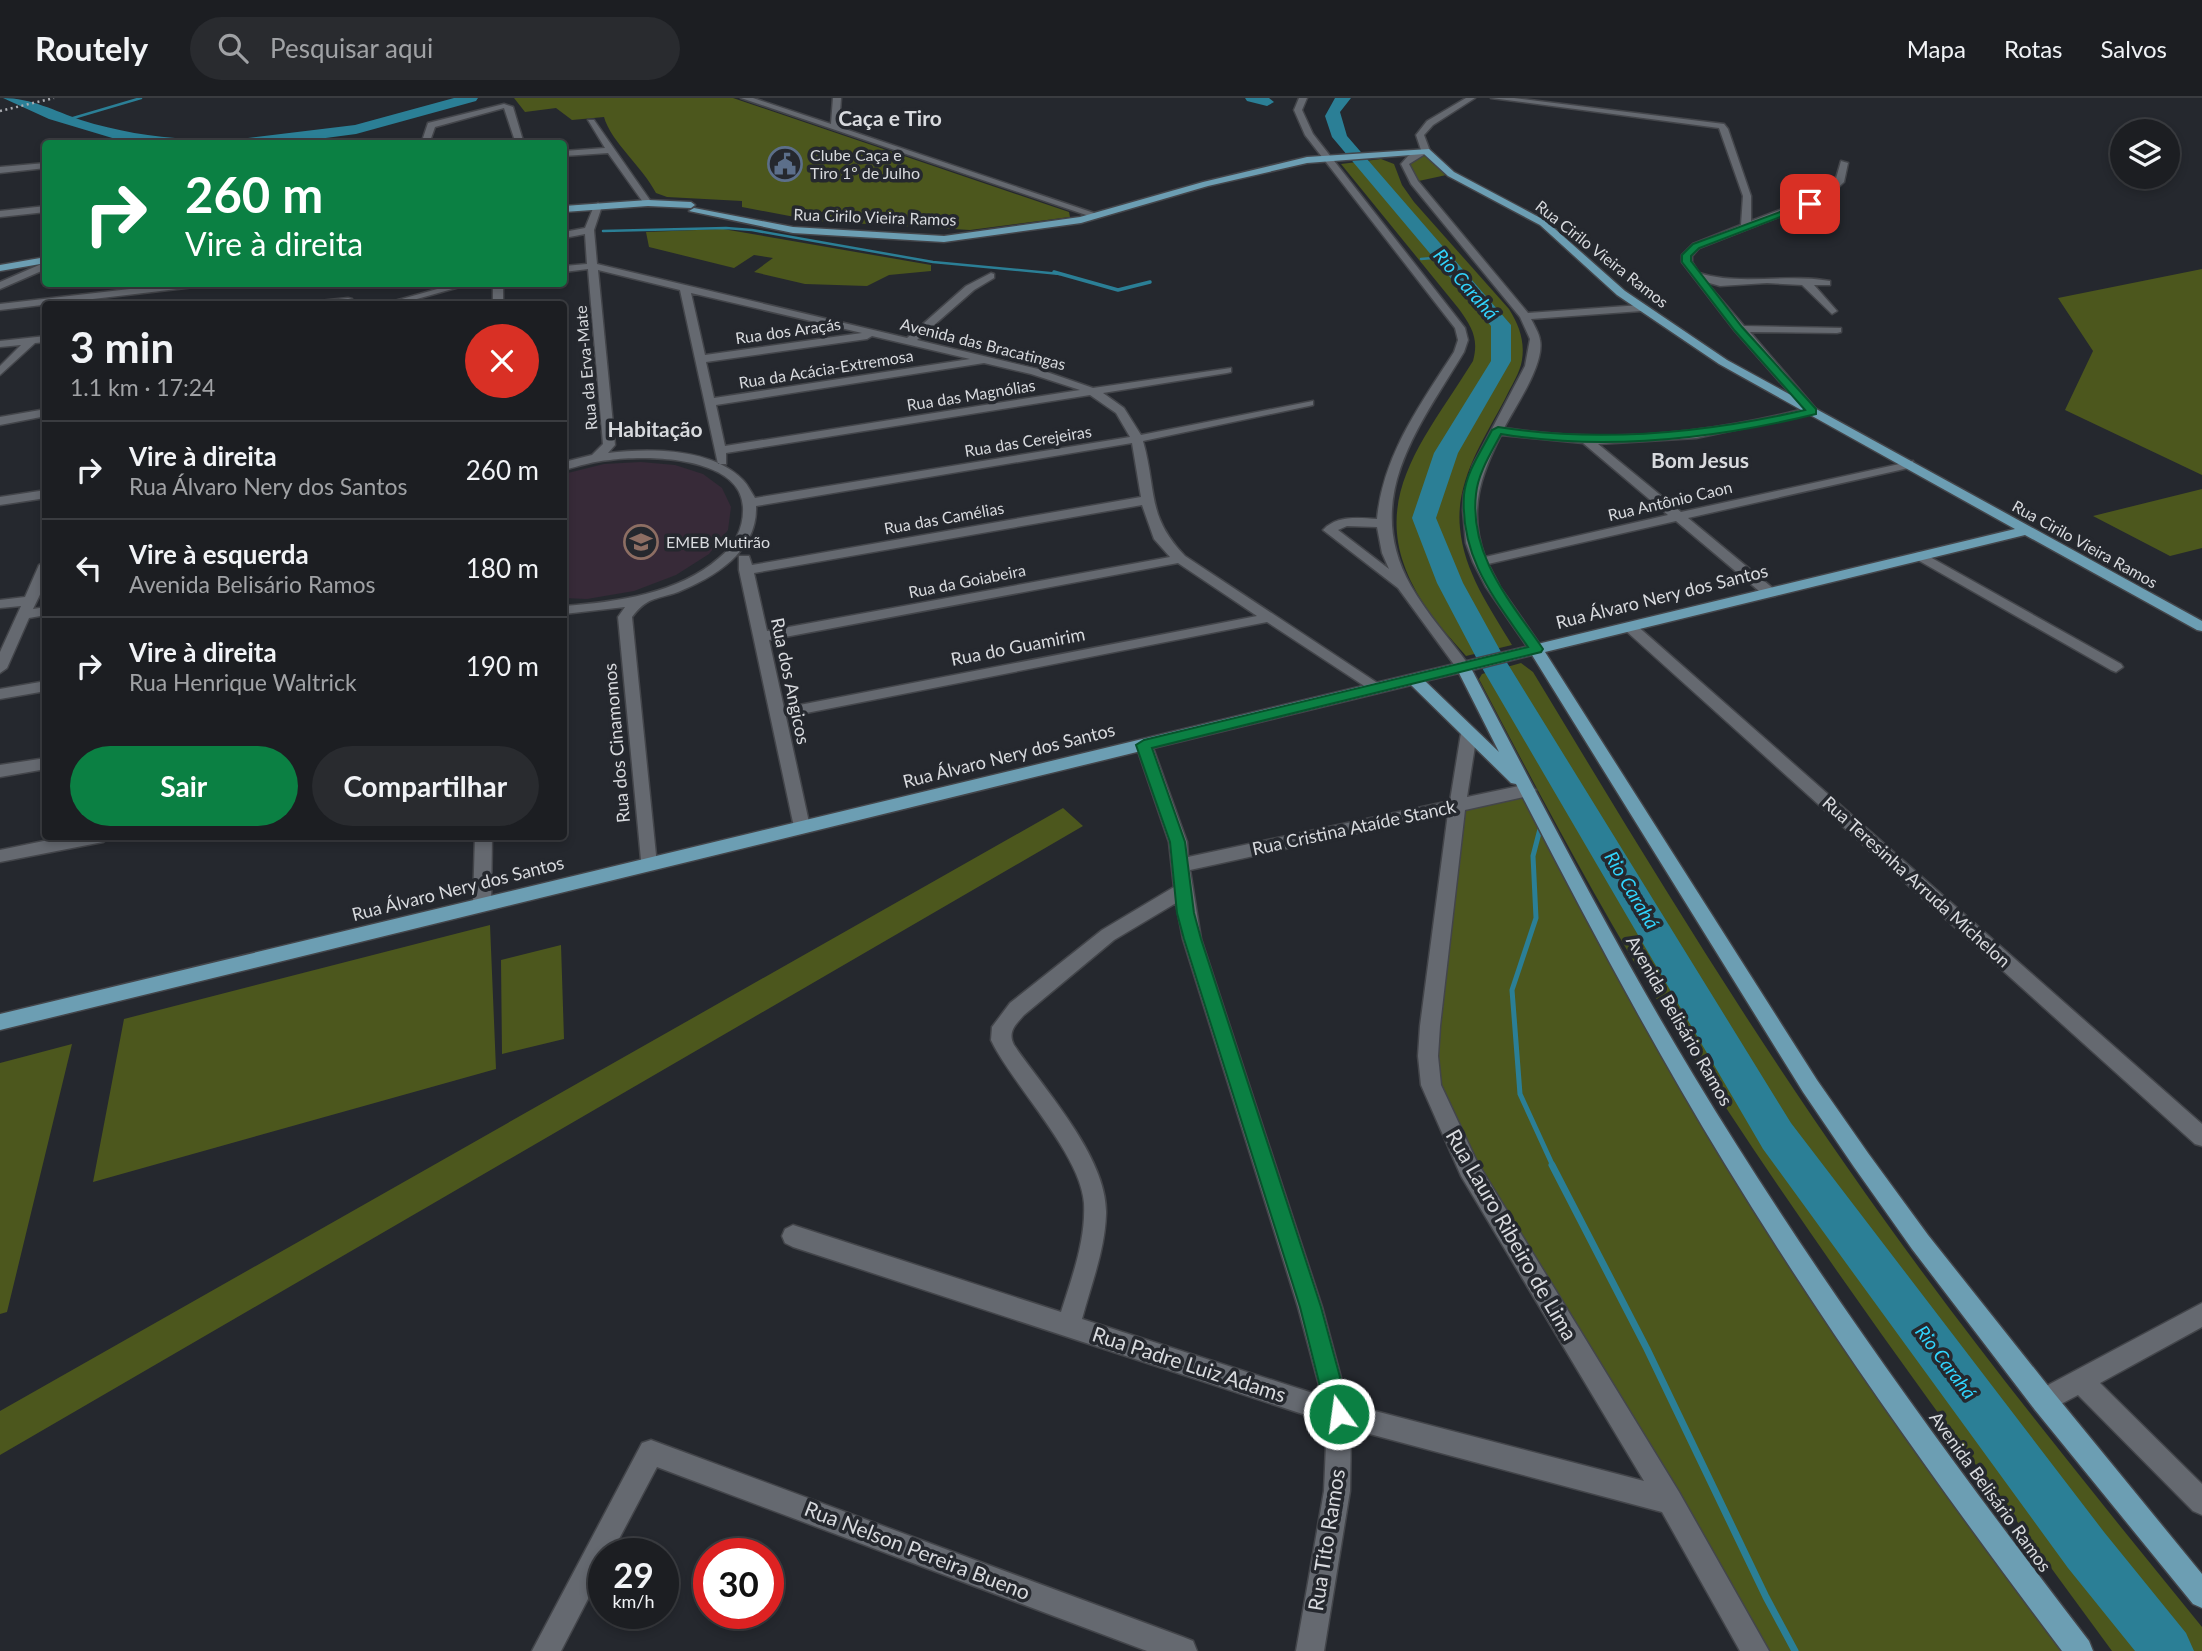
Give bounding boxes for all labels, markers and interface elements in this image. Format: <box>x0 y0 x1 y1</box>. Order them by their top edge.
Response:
search box <box>190 17 680 80</box>
text: Routely <box>35 28 148 68</box>
icon: search <box>214 29 252 67</box>
text: Pesquisar aqui <box>270 32 433 64</box>
text: Mapa <box>1907 34 1966 63</box>
text: Rotas <box>2004 34 2063 63</box>
text: Salvos <box>2101 34 2167 63</box>
district label: Caça e Tiro <box>838 105 942 130</box>
map controls <box>2110 119 2180 189</box>
button: layers <box>2110 119 2180 189</box>
public building icon: Clube Caça e Tiro 1º de Julho <box>766 145 804 183</box>
place label: Clube Caça e Tiro 1º de Julho <box>810 145 920 182</box>
text: 260 m <box>185 165 323 223</box>
icon: right <box>70 168 161 259</box>
pin <box>1780 174 1840 234</box>
icon: arrive <box>1791 185 1829 223</box>
street label: Rua Cirilo Vieira Ramos <box>1532 196 1672 311</box>
street label: Rua Cirilo Vieira Ramos <box>793 204 957 229</box>
text: Vire à direita <box>185 224 363 263</box>
water label: Rio Carahá <box>1429 243 1504 324</box>
street label: Rua da Erva-Mate <box>571 305 600 431</box>
street label: Rua dos Araçás <box>734 314 842 347</box>
street label: Avenida das Bracatingas <box>899 314 1068 373</box>
text: 3 min <box>70 322 174 372</box>
button: close <box>465 324 539 398</box>
street label: Rua da Acácia-Extremosa <box>737 345 915 392</box>
text: 1.1 km · 17:24 <box>70 373 215 401</box>
street label: Rua das Magnólias <box>905 375 1037 414</box>
district label: Habitação <box>607 416 703 441</box>
street label: Rua das Cerejeiras <box>963 421 1093 460</box>
text: Vire à direita <box>129 440 277 472</box>
district label: Bom Jesus <box>1651 447 1749 472</box>
icon: right <box>70 451 108 489</box>
text: 260 m <box>466 454 539 486</box>
text: Rua Álvaro Nery dos Santos <box>129 472 407 500</box>
street label: Rua Antônio Caon <box>1606 477 1734 524</box>
street label: Rua Cirilo Vieira Ramos <box>2009 496 2161 591</box>
street label: Rua das Camélias <box>883 498 1005 537</box>
school or university icon: EMEB Mutirão <box>622 523 660 561</box>
place label: EMEB Mutirão <box>666 532 770 551</box>
text: Vire à esquerda <box>129 538 309 570</box>
icon: left <box>70 549 108 587</box>
text: 180 m <box>466 552 539 584</box>
street label: Rua Álvaro Nery dos Santos <box>1553 559 1770 633</box>
street label: Rua da Goiabeira <box>907 560 1027 601</box>
text: Avenida Belisário Ramos <box>129 570 375 598</box>
street label: Rua dos Angicos <box>767 615 815 746</box>
street label: Rua do Guamirim <box>949 622 1087 670</box>
text: Vire à direita <box>129 636 277 668</box>
icon: right <box>70 647 108 685</box>
text: 190 m <box>466 650 539 682</box>
street label: Rua dos Cinamomos <box>598 662 634 824</box>
text: Rua Henrique Waltrick <box>129 668 357 696</box>
street label: Rua Álvaro Nery dos Santos <box>900 718 1117 792</box>
button: Sair <box>70 746 298 826</box>
button: Compartilhar <box>312 746 539 826</box>
street label: Rua Teresinha Arruda Michelon <box>1818 791 2015 971</box>
street label: Rua Cristina Ataíde Stanck <box>1250 795 1458 859</box>
water label: Rio Carahá <box>1600 847 1665 933</box>
street label: Rua Álvaro Nery dos Santos <box>349 851 566 925</box>
street label: Avenida Belisário Ramos <box>1622 931 1738 1110</box>
street label: Rua Lauro Ribeiro de Lima <box>1442 1124 1583 1344</box>
street label: Rua Padre Luiz Adams <box>1090 1320 1289 1407</box>
water label: Rio Carahá <box>1911 1320 1982 1403</box>
position arrow <box>1302 1377 1376 1451</box>
street label: Avenida Belisário Ramos <box>1925 1407 2057 1576</box>
street label: Rua Tito Ramos <box>1302 1467 1349 1613</box>
street label: Rua Nelson Pereira Bueno <box>801 1495 1034 1604</box>
speed limit sign: 30 <box>693 1538 784 1629</box>
text: 29 <box>613 1553 654 1595</box>
text: km/h <box>612 1590 655 1612</box>

